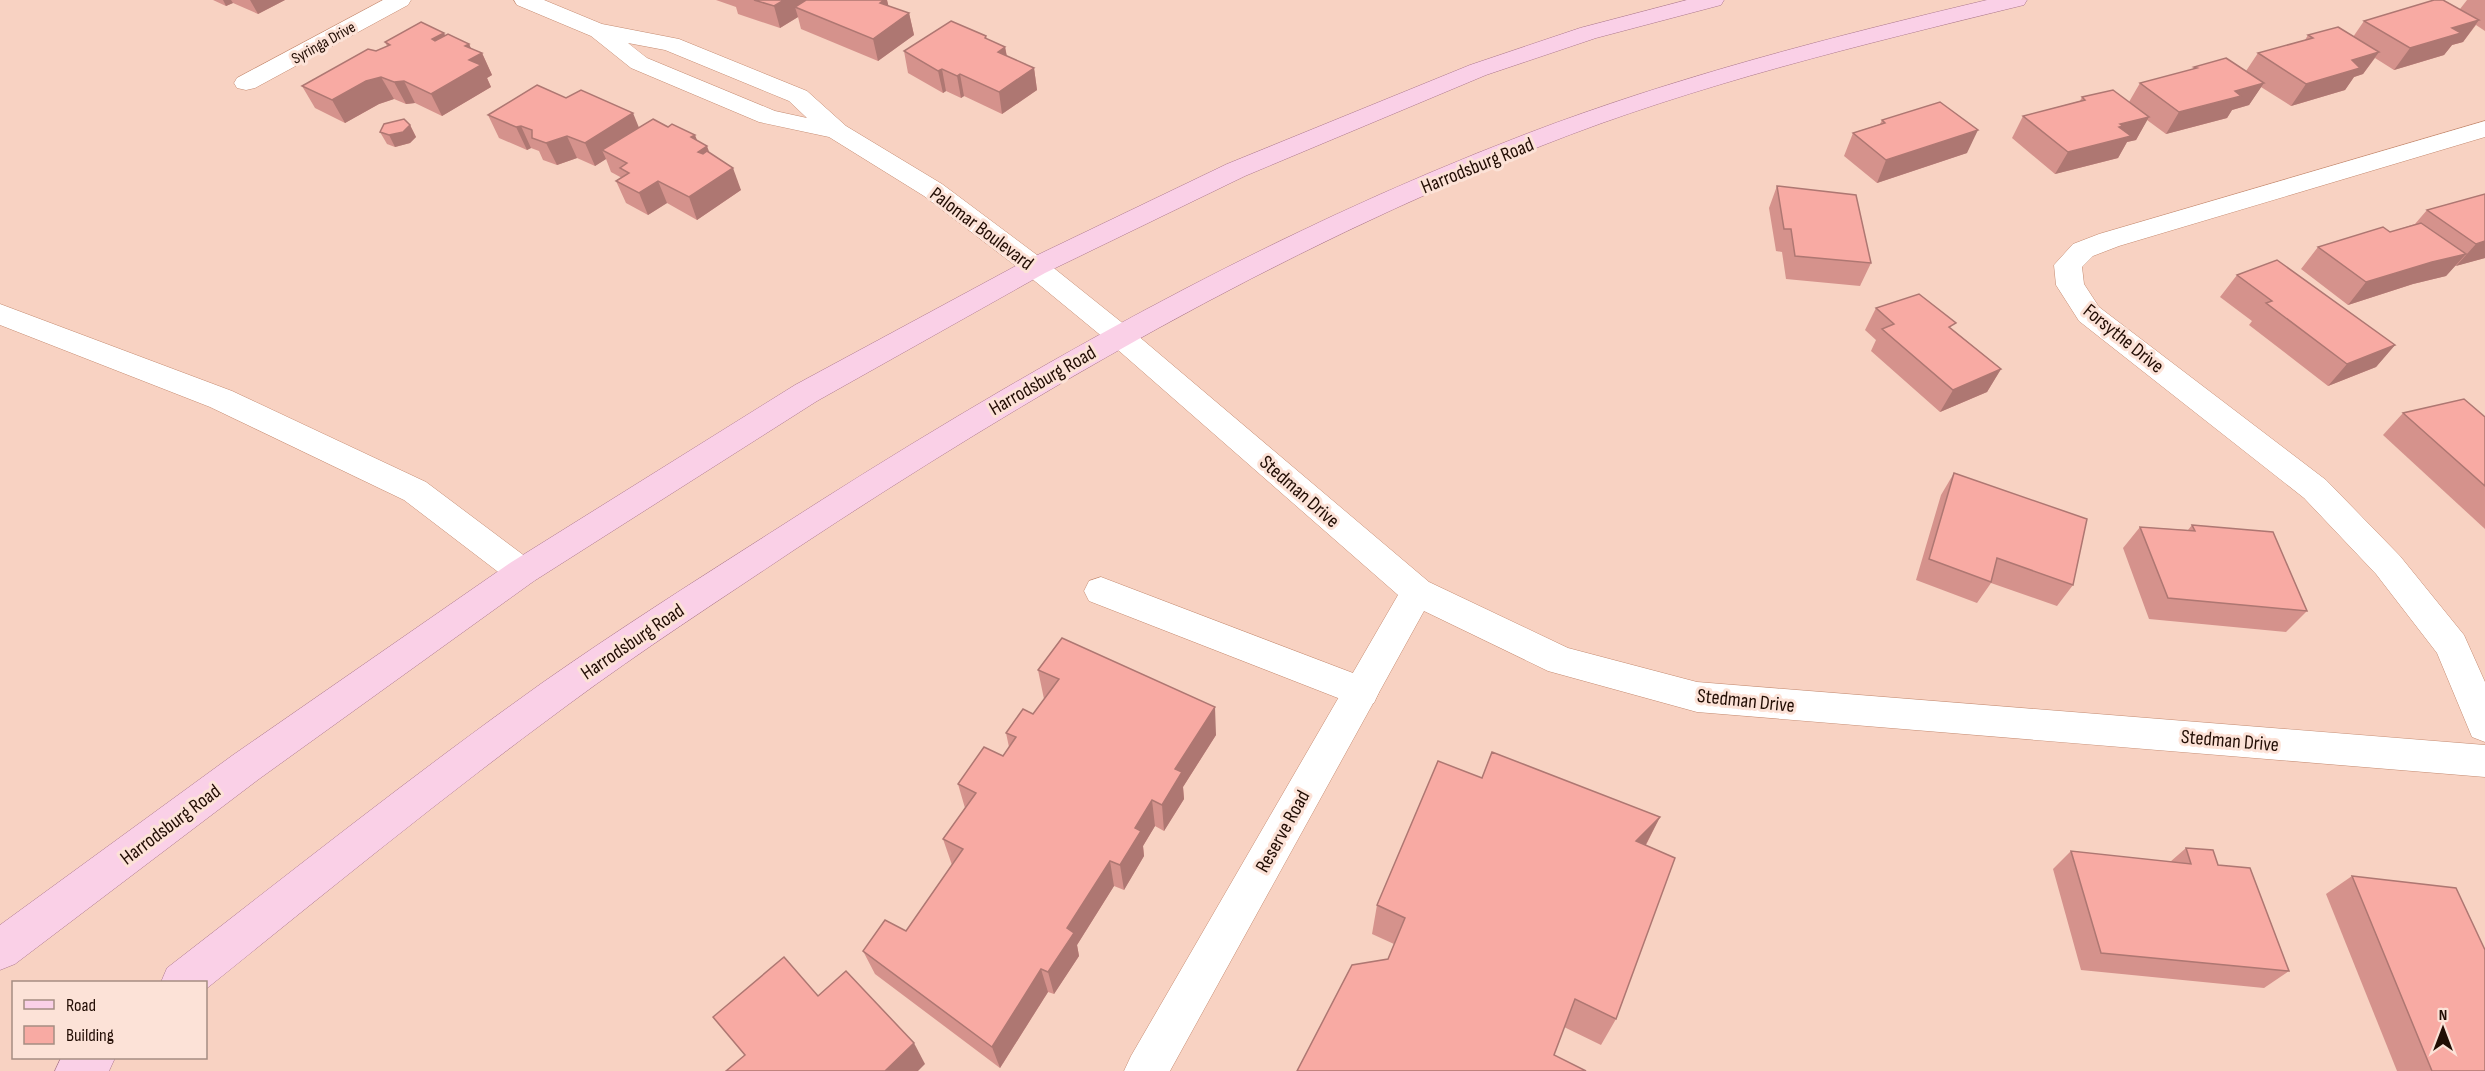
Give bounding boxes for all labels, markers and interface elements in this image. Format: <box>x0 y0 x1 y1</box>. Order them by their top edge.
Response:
street label: Syringa Drive <box>288 18 359 69</box>
street label: Harrodsburg Road <box>1418 132 1537 199</box>
street label: Palomar Boulevard <box>925 182 1038 276</box>
street label: Forsythe Drive <box>2078 299 2169 379</box>
street label: Harrodsburg Road <box>985 341 1100 421</box>
street label: Stedman Drive <box>1254 451 1344 533</box>
street label: Harrodsburg Road <box>576 599 689 685</box>
street label: Stedman Drive <box>1696 684 1796 718</box>
street label: Stedman Drive <box>2180 725 2280 757</box>
street label: Harrodsburg Road <box>116 779 225 870</box>
street label: Reserve Road <box>1250 786 1315 877</box>
legend <box>12 981 207 1059</box>
text: Road <box>66 995 96 1016</box>
north arrow <box>2413 999 2473 1059</box>
text: N <box>2439 1006 2447 1025</box>
text: Building <box>66 1025 114 1046</box>

